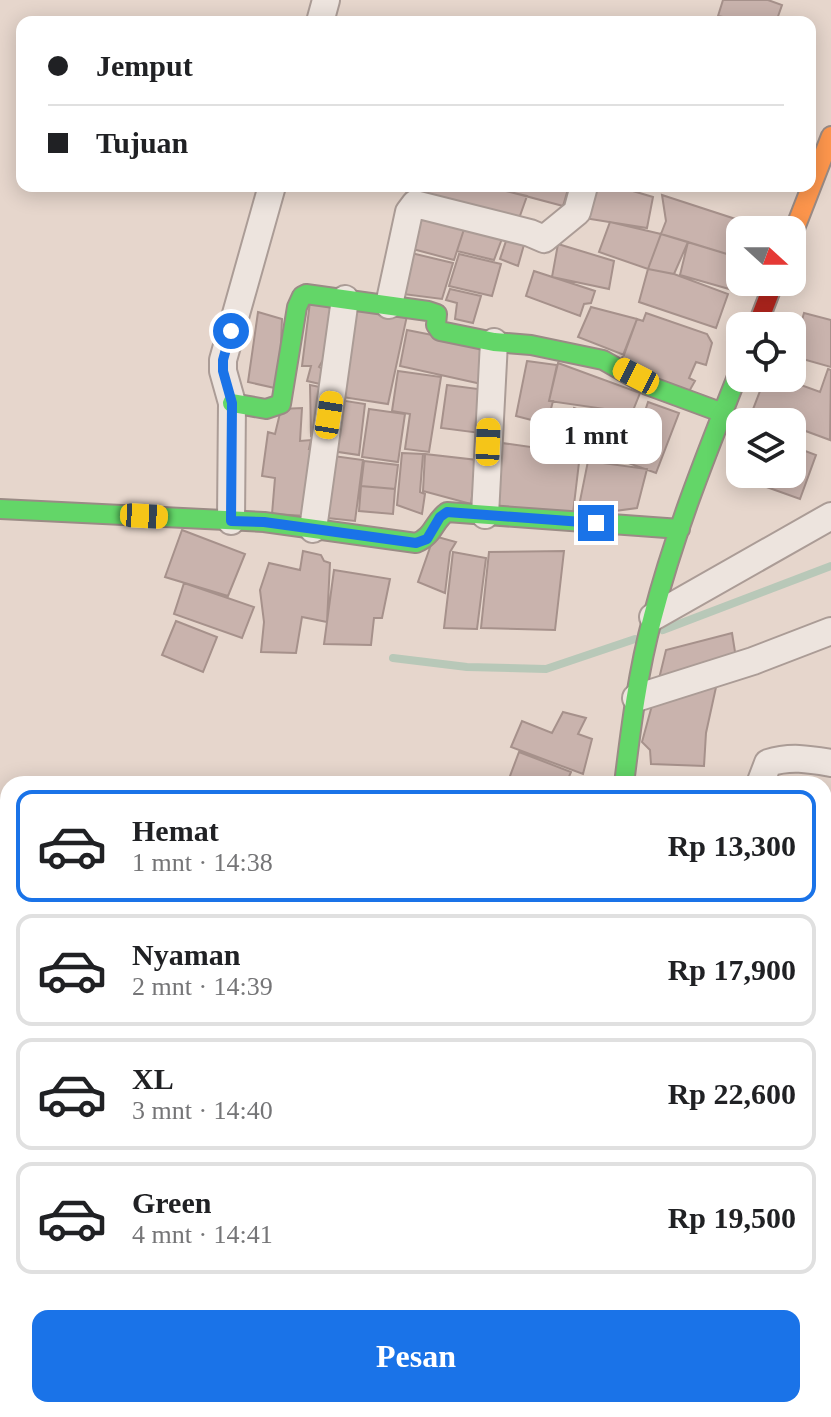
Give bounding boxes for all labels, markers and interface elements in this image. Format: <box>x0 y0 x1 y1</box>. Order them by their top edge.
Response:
text: Jemput <box>96 49 193 82</box>
text: Tujuan <box>96 126 188 159</box>
north arrow <box>726 216 806 296</box>
map controls <box>726 216 806 488</box>
button: locate <box>726 312 806 392</box>
route start <box>213 313 249 349</box>
car <box>609 354 663 398</box>
car <box>313 389 345 441</box>
callout: 1 mnt <box>530 407 662 463</box>
button: layers <box>726 408 806 488</box>
car <box>475 418 501 466</box>
text: 1 mnt <box>564 421 628 450</box>
car <box>119 503 169 529</box>
route end <box>578 505 614 541</box>
icon: car <box>36 810 108 882</box>
text: Hemat <box>132 814 219 847</box>
text: Rp 13,300 <box>668 829 796 862</box>
text: 1 mnt · 14:38 <box>132 848 273 877</box>
icon: car <box>36 934 108 1006</box>
text: Nyaman <box>132 938 240 971</box>
text: Rp 17,900 <box>668 953 796 986</box>
text: 2 mnt · 14:39 <box>132 972 273 1001</box>
icon: car <box>36 1058 108 1130</box>
text: XL <box>132 1062 174 1095</box>
text: Rp 22,600 <box>668 1077 796 1110</box>
text: 3 mnt · 14:40 <box>132 1096 273 1125</box>
icon: car <box>36 1182 108 1254</box>
text: Green <box>132 1186 211 1219</box>
text: Rp 19,500 <box>668 1201 796 1234</box>
text: 4 mnt · 14:41 <box>132 1220 273 1249</box>
button: Pesan <box>32 1310 800 1402</box>

